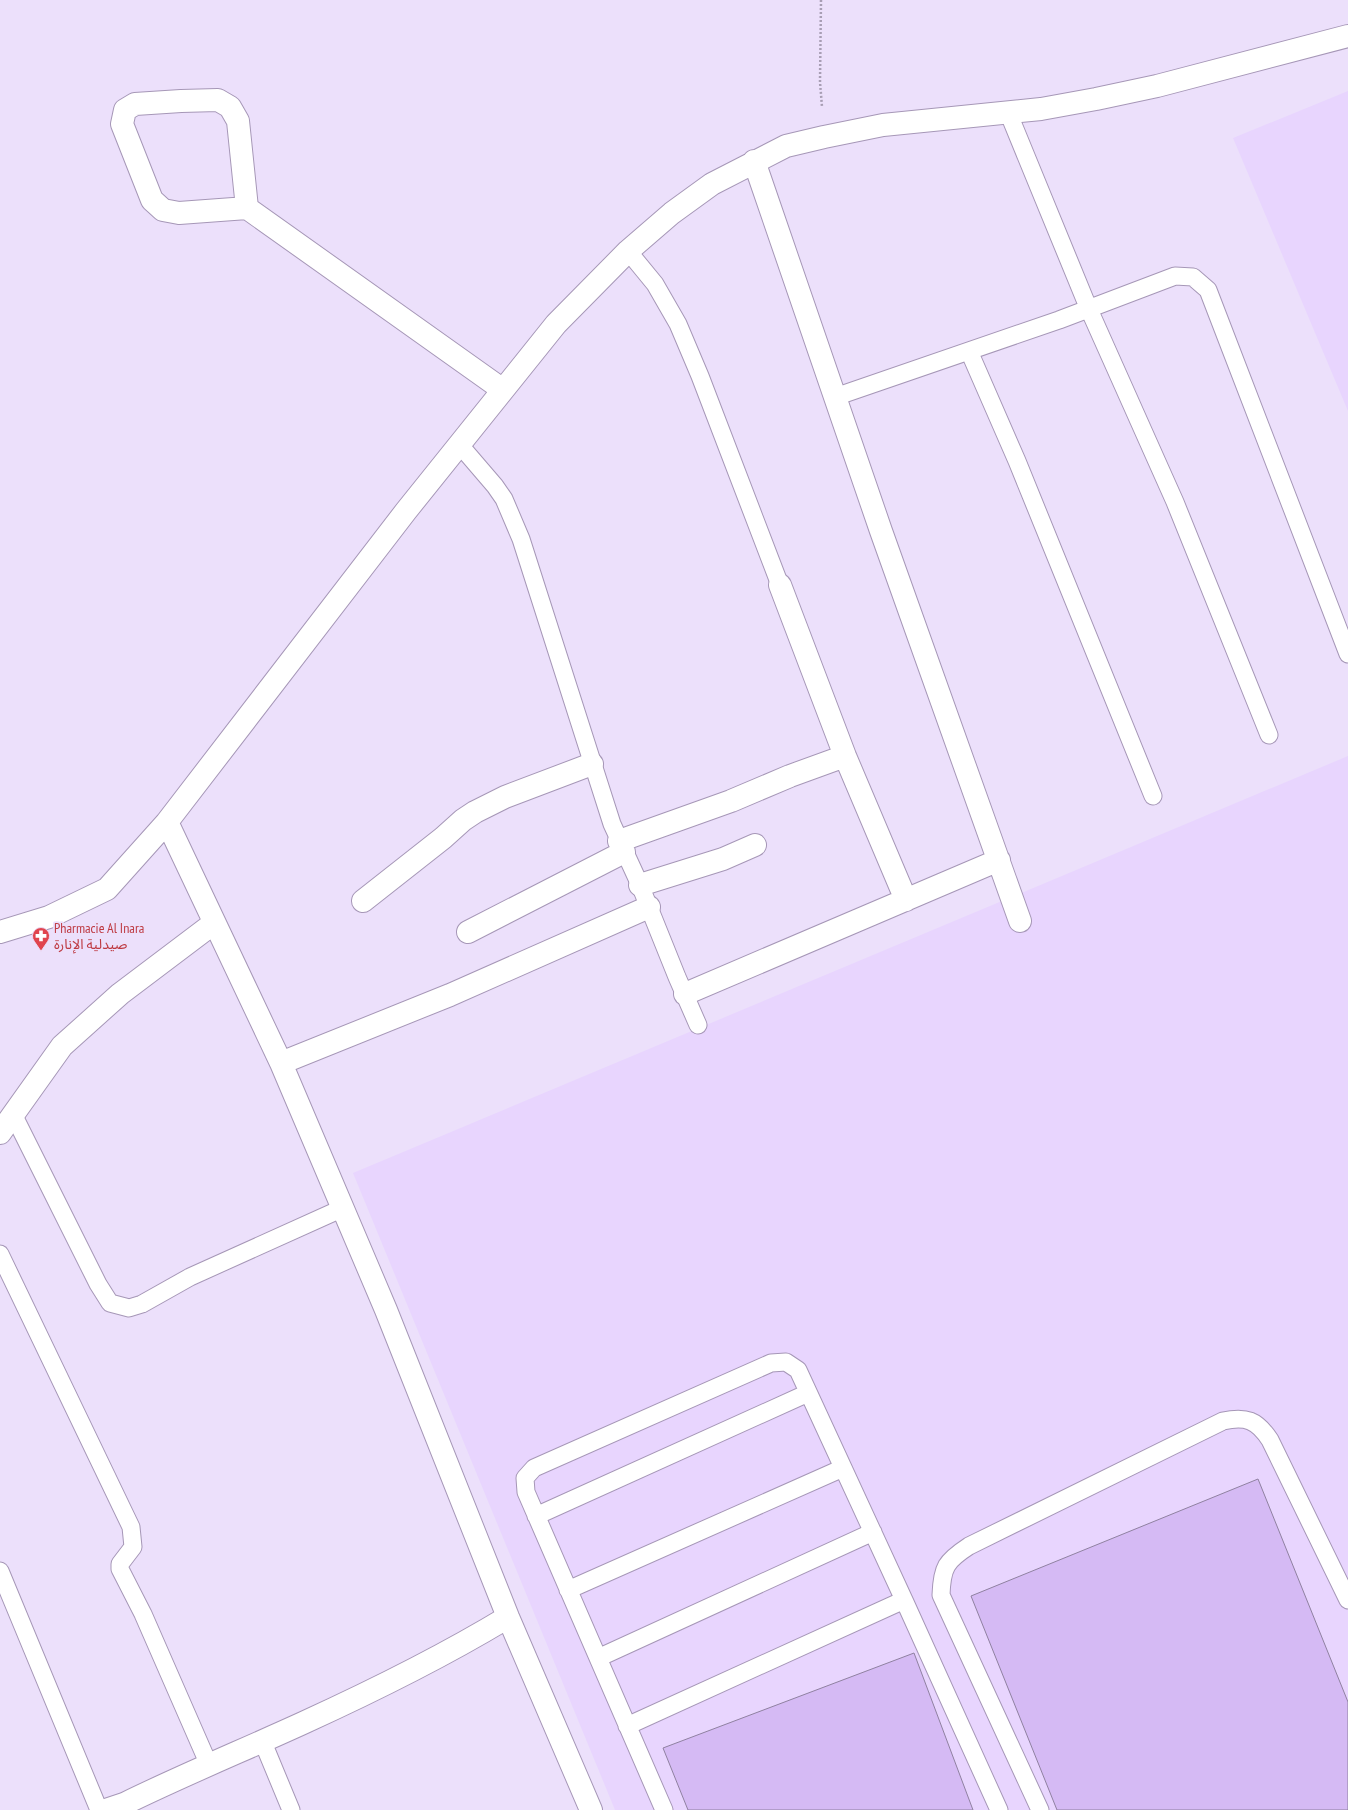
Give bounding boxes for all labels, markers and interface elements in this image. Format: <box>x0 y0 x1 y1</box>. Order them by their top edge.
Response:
place label: Pharmacie Al Inara صيدلية الإنارة <box>54 919 144 954</box>
pharmacy icon: Pharmacie Al Inara صيدلية الإنارة <box>31 926 51 951</box>

